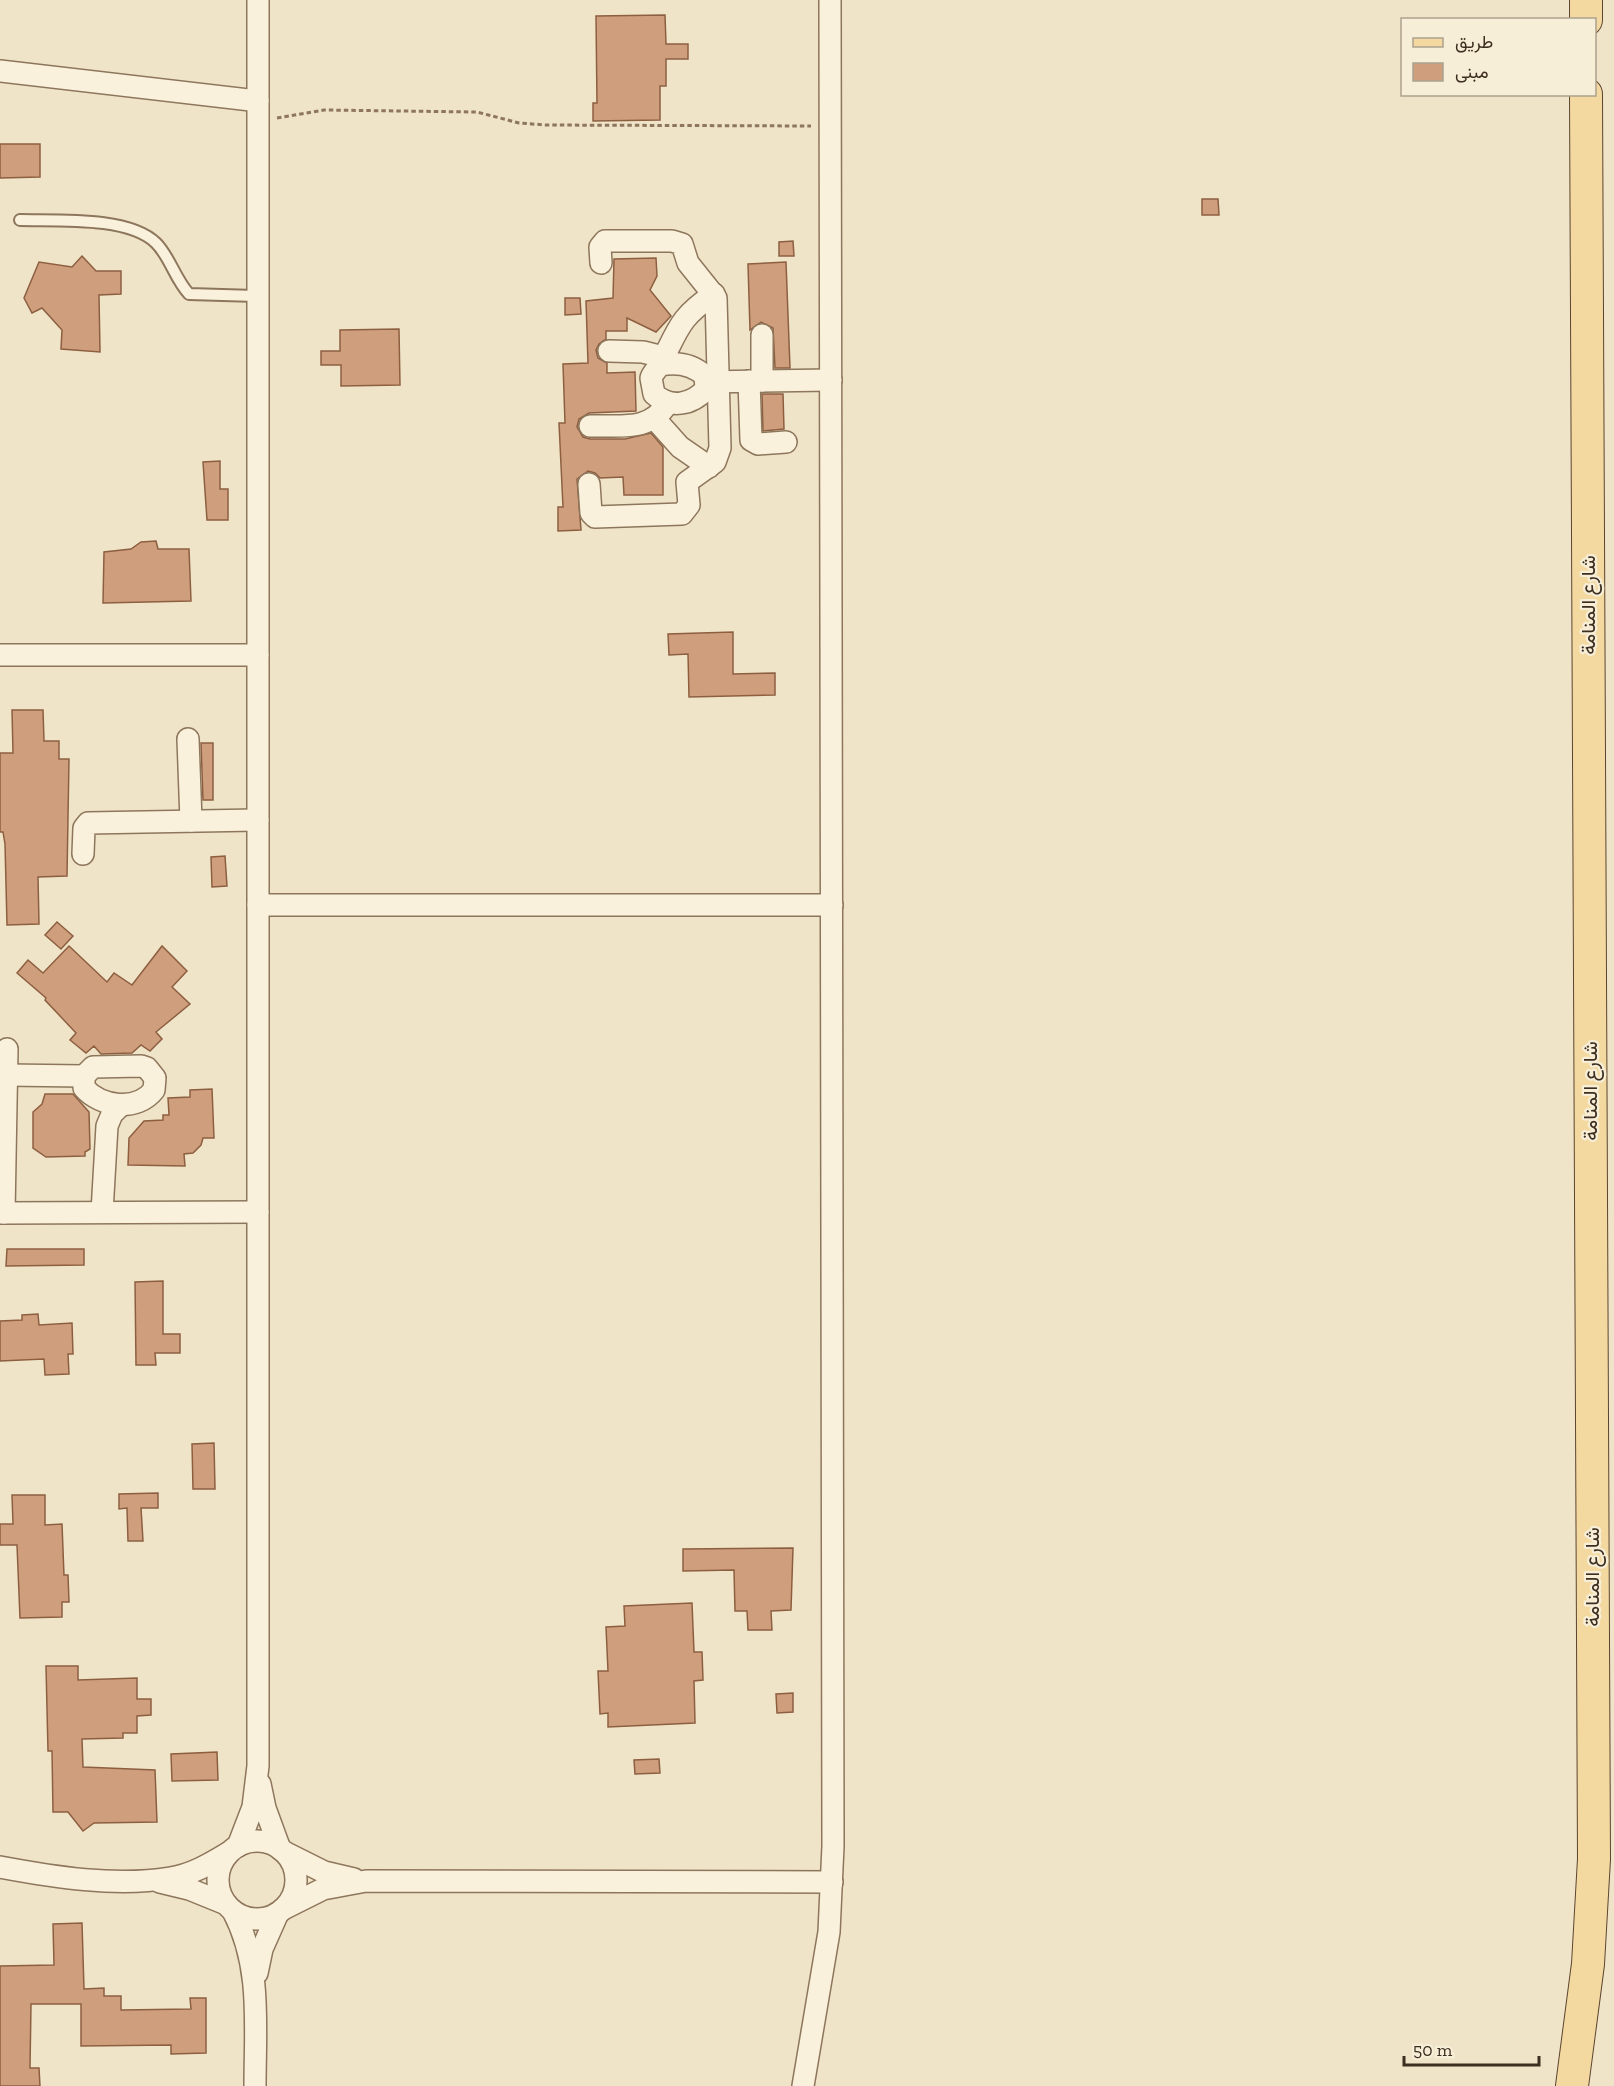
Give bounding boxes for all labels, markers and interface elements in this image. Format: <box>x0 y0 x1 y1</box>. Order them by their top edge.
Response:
legend <box>1401 18 1596 96</box>
text: طريق <box>1455 31 1493 53</box>
text: مبنى <box>1455 61 1489 83</box>
street label: شارع المنامة <box>1576 555 1602 655</box>
street label: شارع المنامة <box>1578 1041 1604 1141</box>
street label: شارع المنامة <box>1580 1527 1606 1627</box>
scale bar <box>1404 2029 1539 2067</box>
text: 50 m <box>1413 2039 1453 2061</box>

